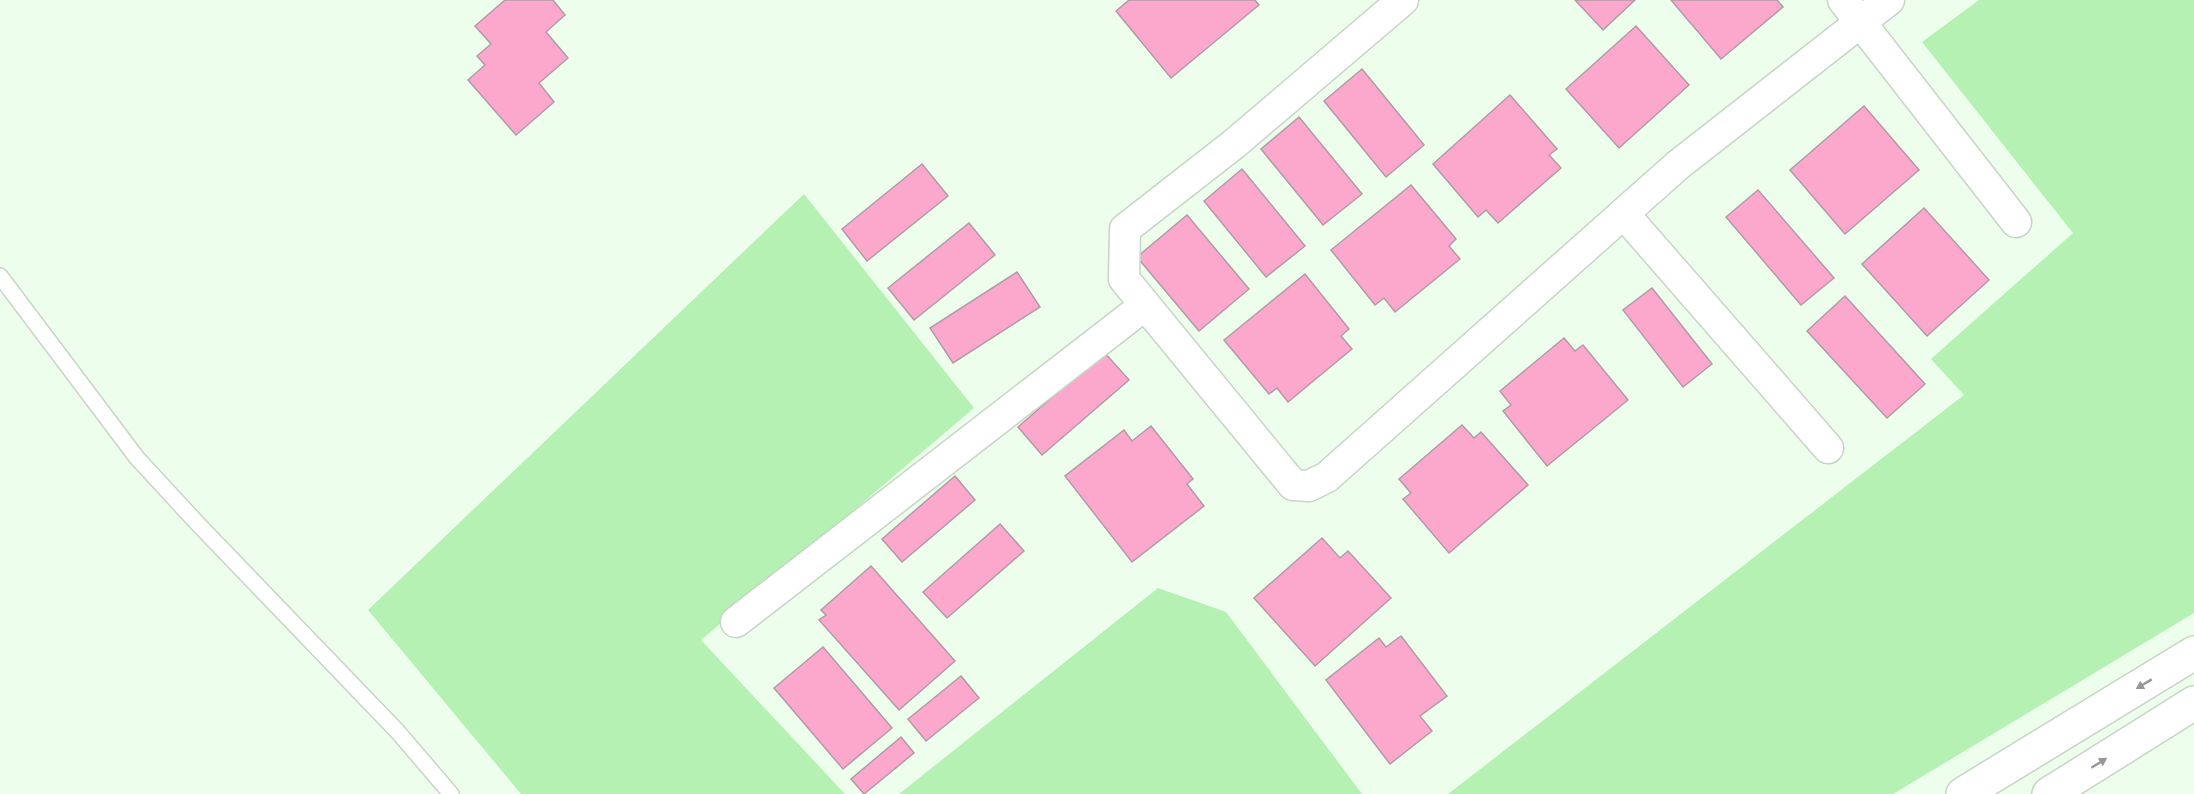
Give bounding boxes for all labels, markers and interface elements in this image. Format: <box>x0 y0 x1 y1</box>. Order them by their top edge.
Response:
one-way arrow <box>2136 678 2152 689</box>
one-way arrow <box>2091 758 2107 769</box>

